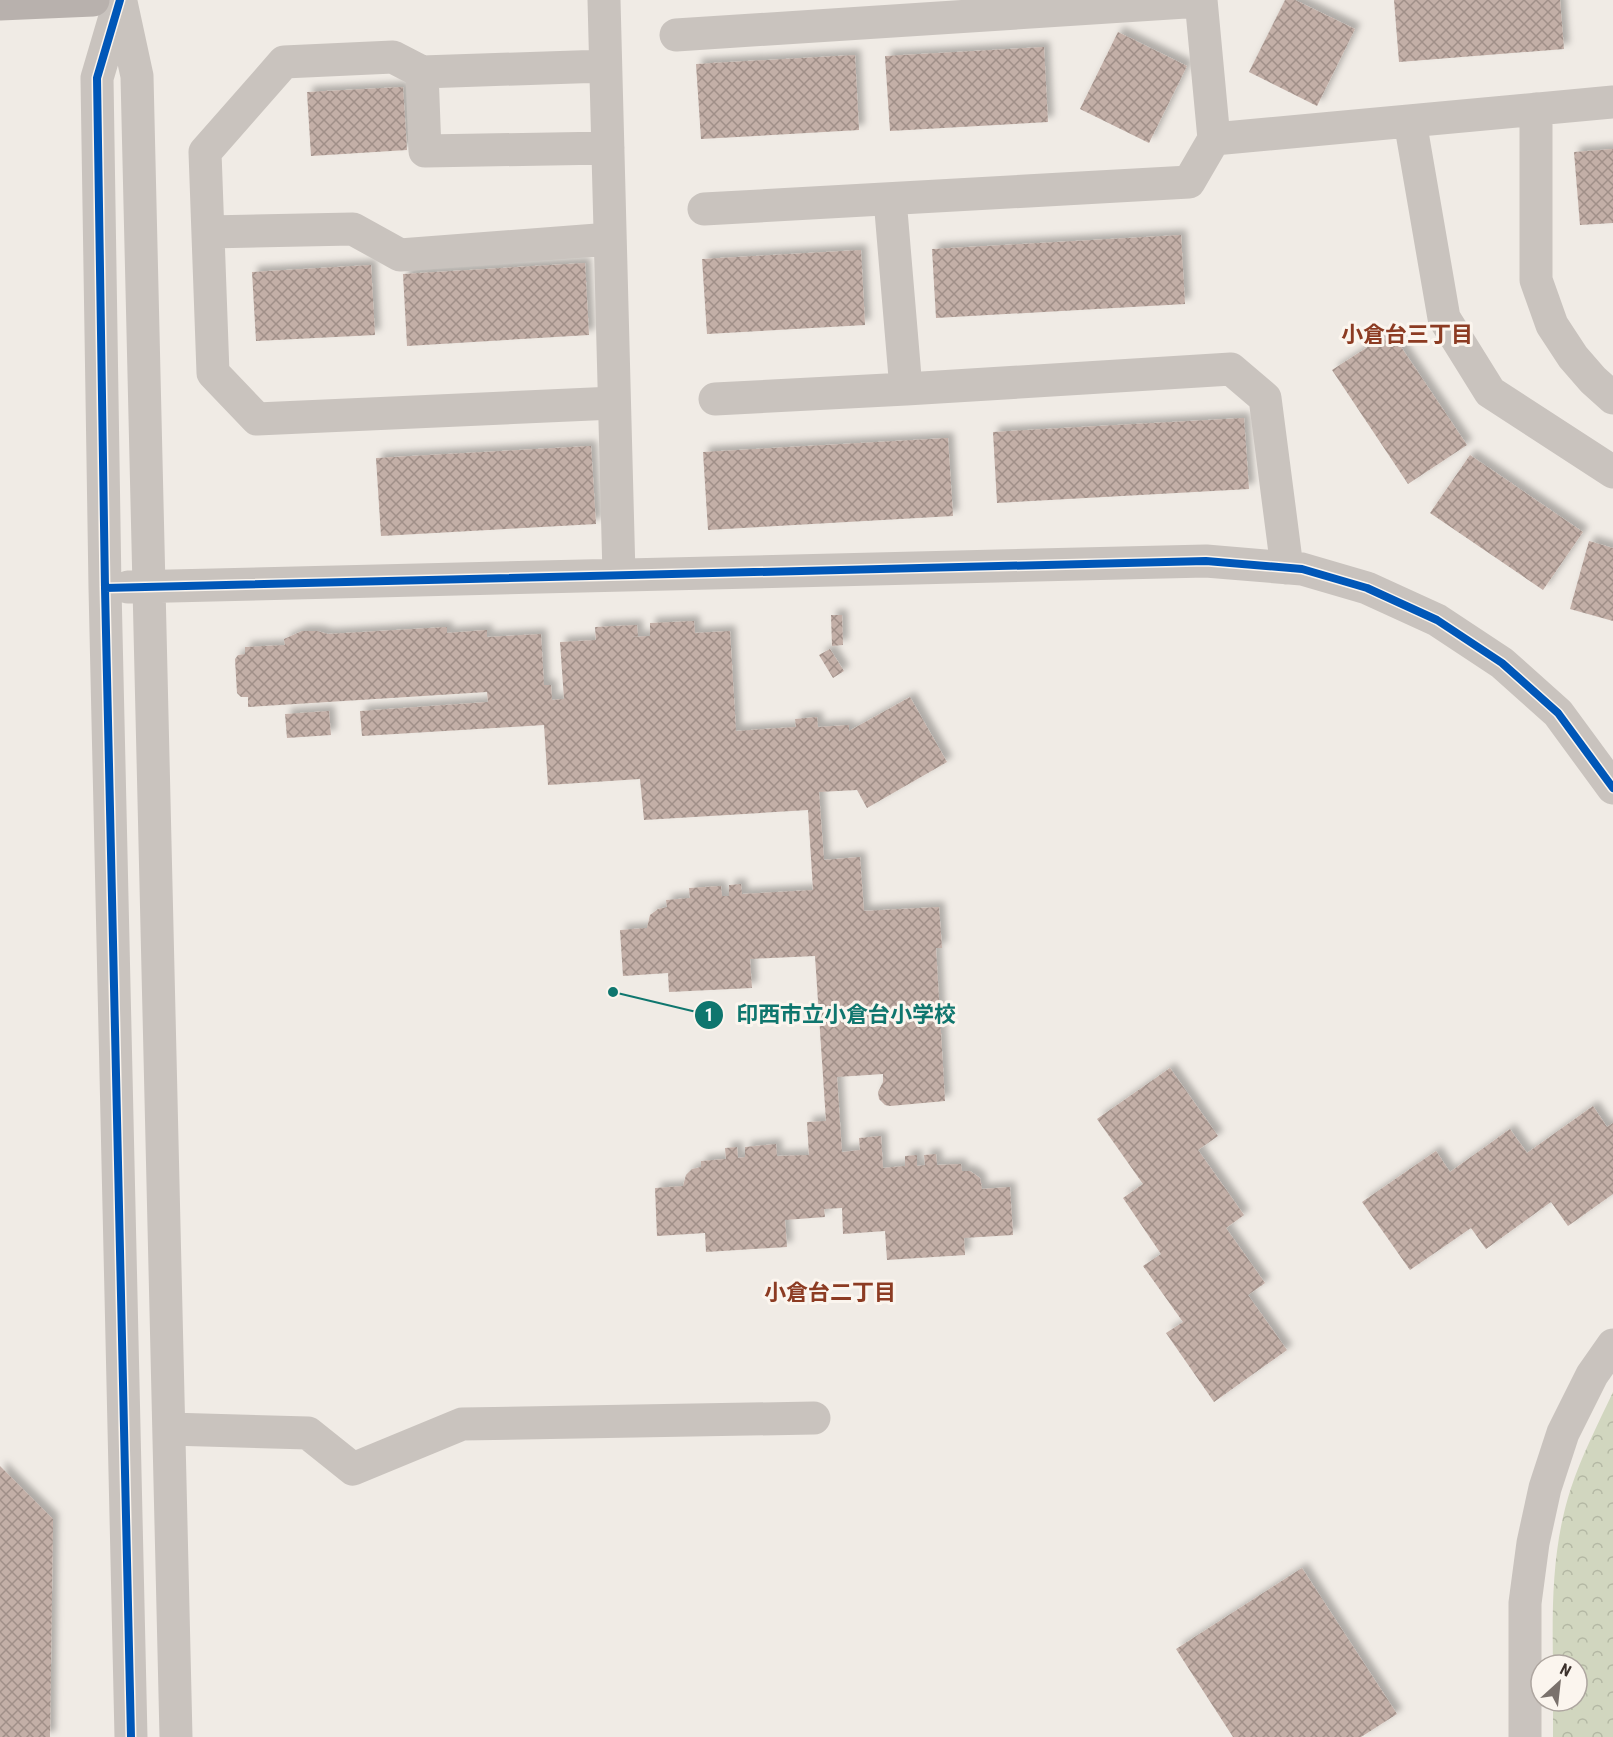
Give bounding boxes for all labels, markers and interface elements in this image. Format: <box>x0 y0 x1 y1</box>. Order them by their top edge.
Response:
district label: 小倉台三丁目 <box>1341 322 1473 347</box>
callout: 印西市立小倉台小学校 <box>694 995 968 1035</box>
text: 印西市立小倉台小学校 <box>736 1002 956 1027</box>
text: 1 <box>704 1004 714 1025</box>
district label: 小倉台二丁目 <box>764 1280 896 1305</box>
north arrow <box>1529 1653 1589 1713</box>
text: N <box>1557 1659 1574 1681</box>

